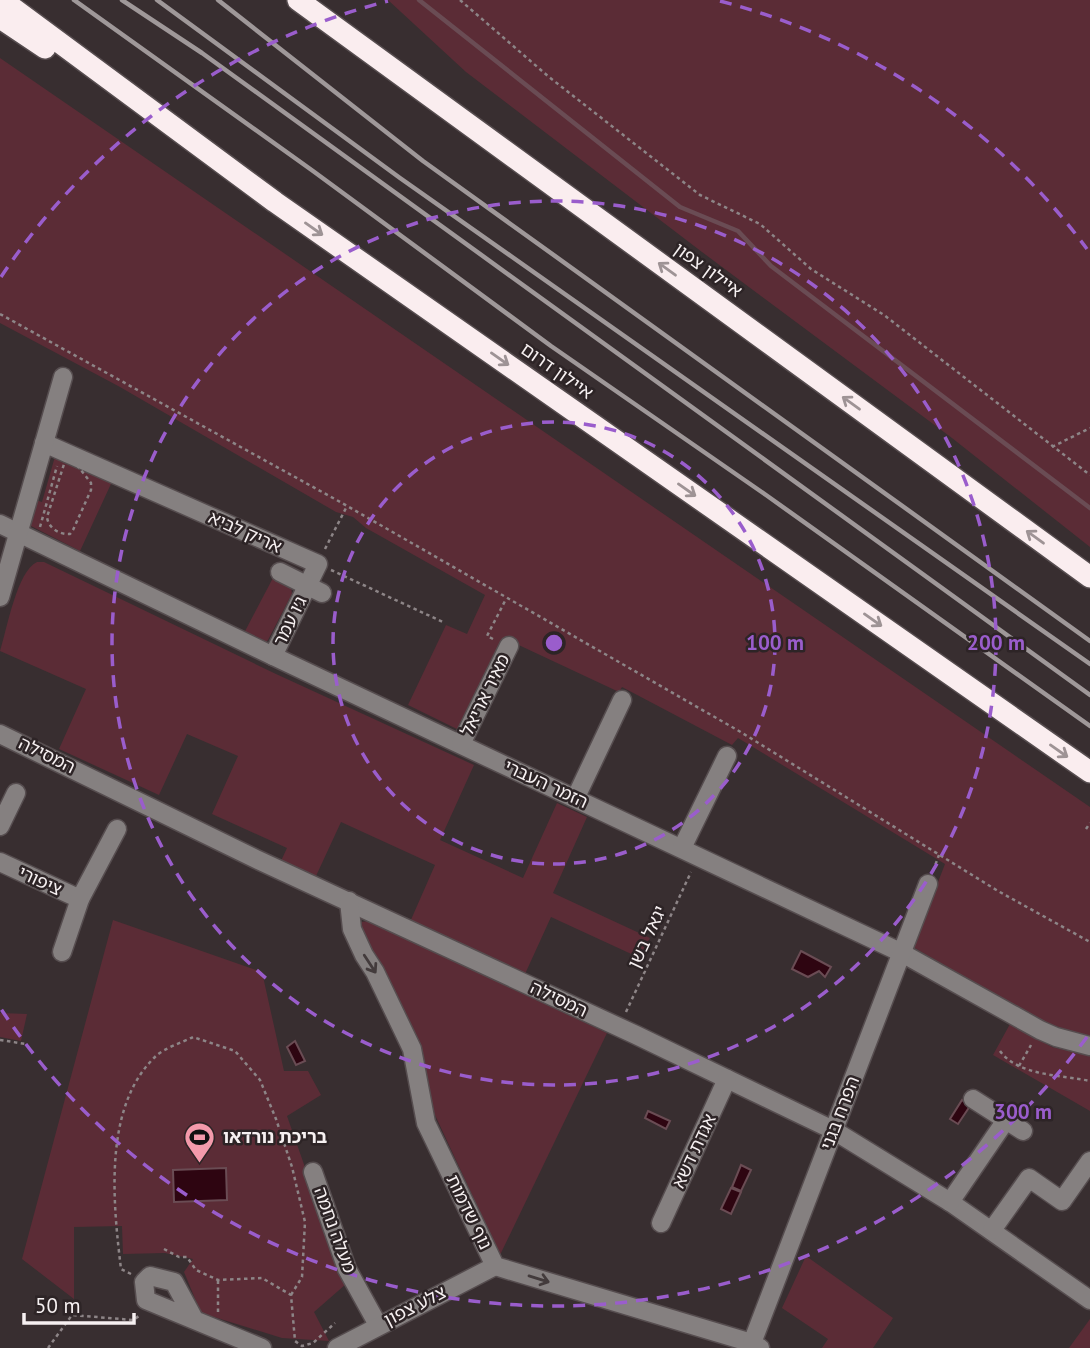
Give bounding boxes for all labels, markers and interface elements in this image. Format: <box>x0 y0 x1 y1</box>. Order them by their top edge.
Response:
one-way arrow <box>304 222 323 236</box>
street label: איילון צפון <box>670 237 747 302</box>
one-way arrow <box>658 262 677 276</box>
street label: איילון דרום <box>517 337 598 404</box>
one-way arrow <box>490 352 509 366</box>
one-way arrow <box>842 396 861 410</box>
one-way arrow <box>677 483 696 497</box>
street label: אריק לביא <box>205 505 285 558</box>
one-way arrow <box>1026 530 1045 544</box>
street label: ג׳ו עמר <box>268 592 311 649</box>
one-way arrow <box>863 613 882 627</box>
text: 100 m <box>746 629 804 656</box>
text: 200 m <box>967 629 1025 656</box>
centre of rings <box>542 631 566 655</box>
street label: מאיר אריאל <box>455 650 514 740</box>
street label: המסילה <box>15 731 79 778</box>
one-way arrow <box>1049 744 1068 758</box>
street label: הזמר העברי <box>501 754 592 813</box>
street label: ציפורי <box>15 861 66 901</box>
street label: יגאל בשן <box>622 902 671 972</box>
one-way arrow <box>363 954 377 974</box>
street label: המסילה <box>527 975 591 1022</box>
street label: הפרח בגני <box>815 1073 864 1153</box>
text: 300 m <box>994 1098 1052 1125</box>
street label: אגדת דשא <box>666 1110 721 1192</box>
sports icon: בריכת נורדאו <box>183 1120 217 1164</box>
place label: בריכת נורדאו <box>223 1125 328 1148</box>
street label: נוף שדמות <box>441 1171 497 1253</box>
street label: מעלה נחמה <box>309 1184 362 1276</box>
one-way arrow <box>527 1273 549 1286</box>
street label: צלע צפון <box>380 1280 450 1331</box>
scale bar <box>24 1282 135 1326</box>
text: 50 m <box>35 1292 81 1319</box>

